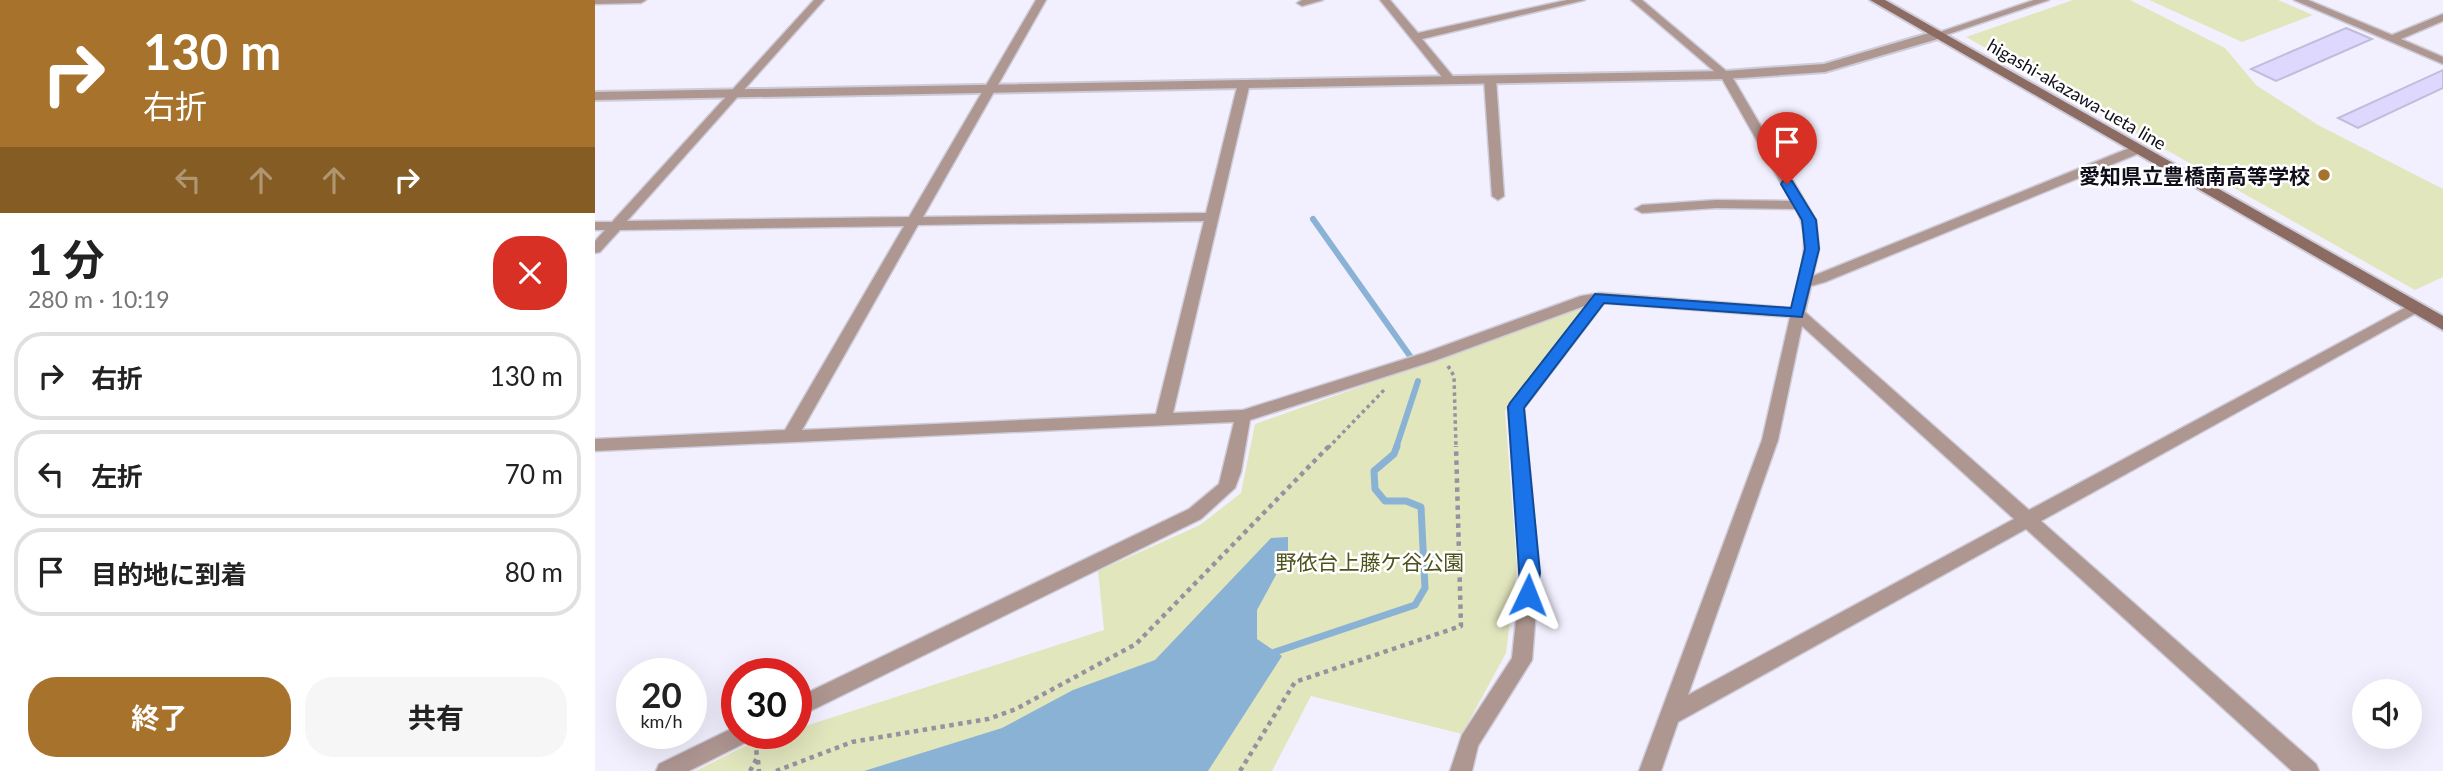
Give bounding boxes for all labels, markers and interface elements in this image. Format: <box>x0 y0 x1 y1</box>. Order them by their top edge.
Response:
text: 130 m <box>143 22 281 80</box>
icon: right <box>28 28 119 119</box>
street label: higashi-akazawa-ueta line <box>1984 34 2170 154</box>
text: 右折 <box>143 86 207 125</box>
pin <box>1757 112 1817 184</box>
icon: arrive <box>1768 123 1806 161</box>
icon: left <box>169 161 207 199</box>
icon: ahead <box>242 161 280 199</box>
icon: ahead <box>315 161 353 199</box>
icon: right <box>388 161 426 199</box>
place label: 愛知県立豊橋南高等学校 <box>2079 163 2310 188</box>
marker: 愛知県立豊橋南高等学校 <box>2316 167 2332 183</box>
text: 1 分 <box>28 234 105 284</box>
button: close <box>493 236 567 310</box>
text: 280 m · 10:19 <box>28 285 170 313</box>
icon: right <box>32 357 70 395</box>
text: 130 m <box>490 360 563 392</box>
text: 右折 <box>91 362 143 394</box>
icon: left <box>32 455 70 493</box>
text: 70 m <box>505 458 563 490</box>
text: 左折 <box>91 460 143 492</box>
park label: 野依台上藤ケ谷公園 <box>1276 549 1465 574</box>
icon: arrive <box>32 553 70 591</box>
text: 80 m <box>505 556 563 588</box>
text: 目的地に到着 <box>91 558 247 590</box>
position arrow <box>1491 558 1565 632</box>
speed limit sign: 30 <box>721 658 812 749</box>
text: 20 <box>641 673 682 715</box>
button: 終了 <box>28 677 291 757</box>
button: 共有 <box>305 677 567 757</box>
map controls <box>2352 679 2422 749</box>
button: sound <box>2352 679 2422 749</box>
text: km/h <box>640 710 683 732</box>

